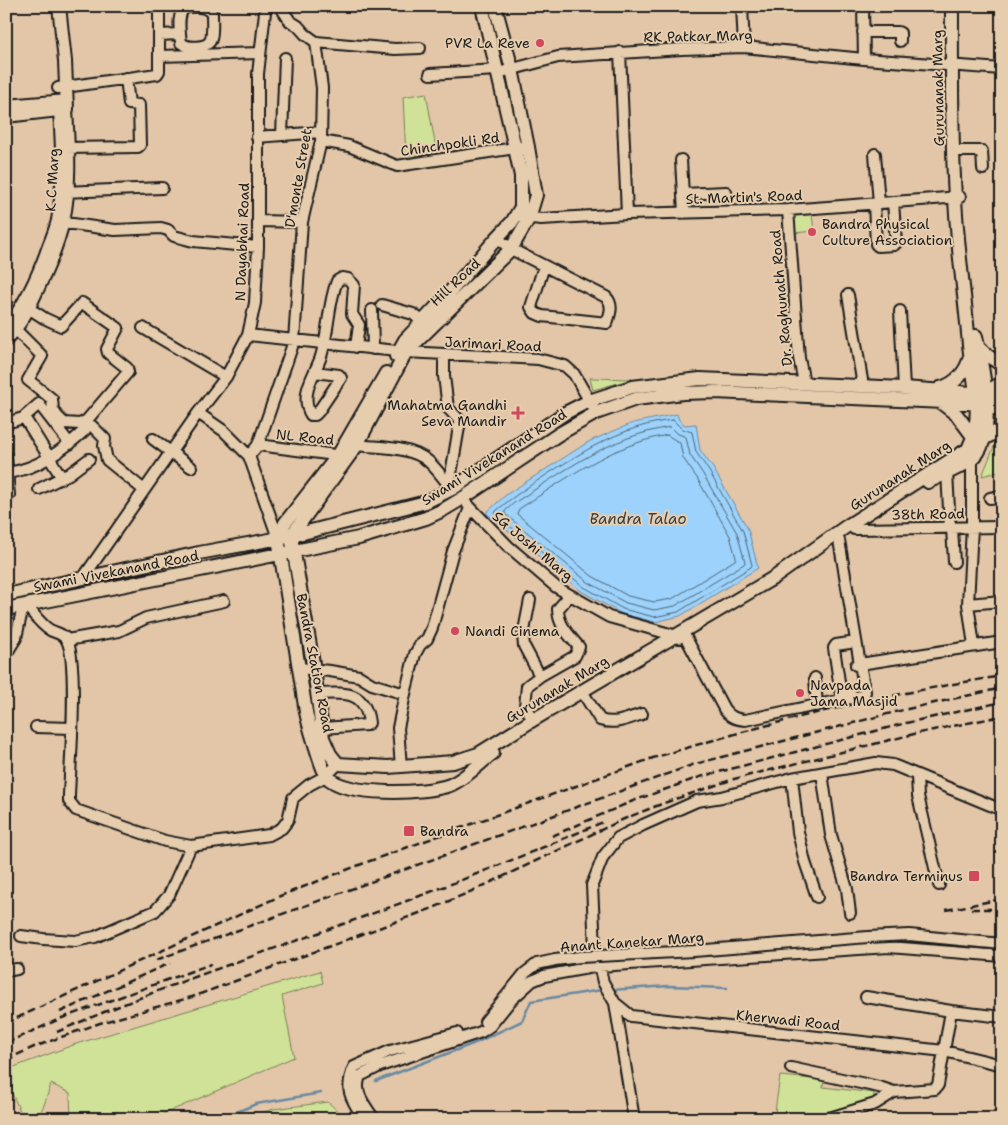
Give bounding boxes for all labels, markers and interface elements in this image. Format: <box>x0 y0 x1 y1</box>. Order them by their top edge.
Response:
street label: RK Patkar Marg <box>643 26 753 46</box>
street label: Gurunanak Marg <box>928 30 948 146</box>
place label: PVR La Reve <box>445 34 530 52</box>
marker: PVR La Reve <box>534 37 546 49</box>
street label: D'monte Street <box>280 127 316 229</box>
street label: Chinchpokli Rd <box>399 128 501 160</box>
street label: K C Marg <box>41 148 63 212</box>
street label: N Dayabhai Road <box>231 182 253 302</box>
street label: St. Martin's Road <box>685 186 803 208</box>
place label: Bandra Physical Culture Association <box>822 215 953 249</box>
marker: Bandra Physical Culture Association <box>806 226 818 238</box>
street label: Dr. Raghunath Road <box>766 229 796 367</box>
street label: Hill Road <box>426 254 484 310</box>
street label: Jarimari Road <box>444 332 542 356</box>
place label: Mahatma Gandhi Seva Mandir <box>387 396 507 430</box>
street label: Swami Vivekanand Road <box>418 405 570 509</box>
marker: Mahatma Gandhi Seva Mandir <box>511 406 525 420</box>
street label: NL Road <box>275 425 335 449</box>
street label: Gurunanak Marg <box>846 436 954 514</box>
street label: 38th Road <box>891 504 965 524</box>
street label: SG Joshi Marg <box>489 507 577 585</box>
water label: Bandra Talao <box>589 509 687 529</box>
street label: Swami Vivekanand Road <box>32 546 200 596</box>
street label: Bandra Station Road <box>293 592 337 734</box>
place label: Nandi Cinema <box>465 622 560 640</box>
marker: Nandi Cinema <box>449 625 461 637</box>
street label: Gurunanak Marg <box>502 651 612 727</box>
place label: Navpada Jama Masjid <box>810 676 898 710</box>
marker: Navpada Jama Masjid <box>794 687 806 699</box>
place label: Bandra <box>420 822 469 840</box>
marker: Bandra <box>402 824 416 838</box>
place label: Bandra Terminus <box>850 867 963 885</box>
marker: Bandra Terminus <box>967 869 981 883</box>
street label: Anant Kanekar Marg <box>559 928 705 956</box>
street label: Kherwadi Road <box>735 1006 841 1034</box>

